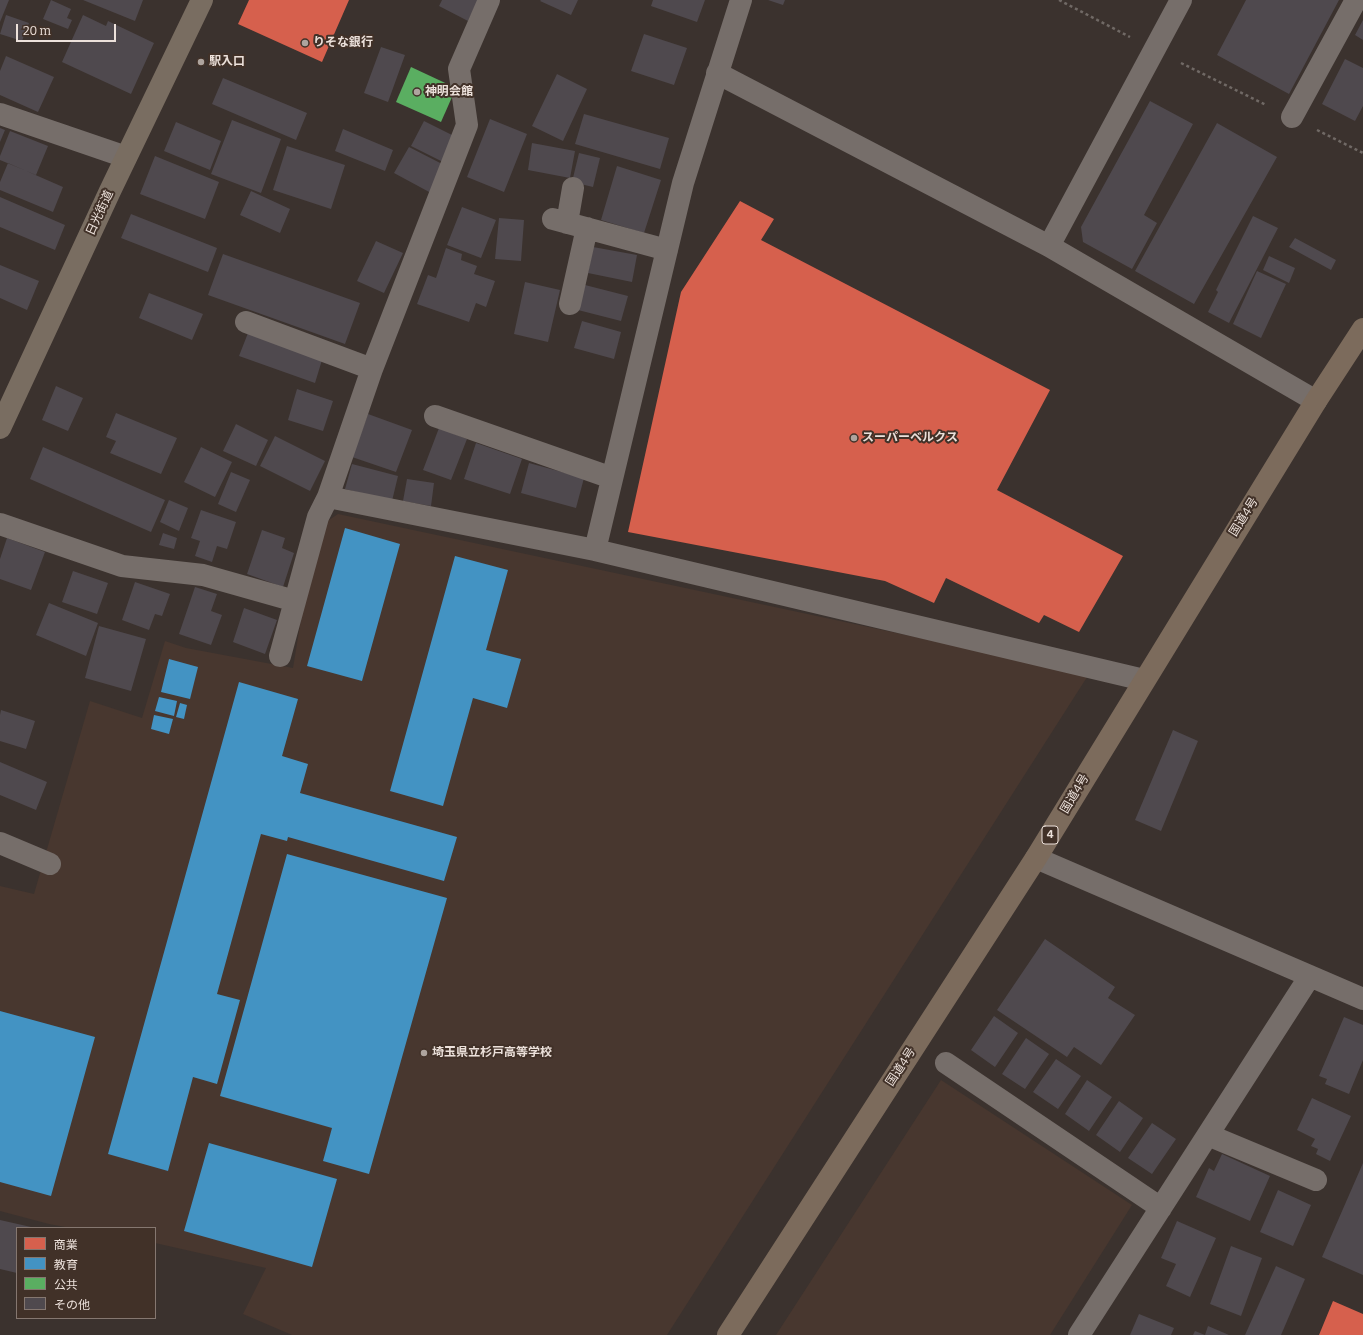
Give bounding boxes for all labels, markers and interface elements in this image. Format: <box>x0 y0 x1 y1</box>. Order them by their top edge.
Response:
scale bar <box>18 16 118 42</box>
text: 20 m <box>23 24 51 38</box>
place label: りそな銀行 <box>313 36 373 50</box>
marker: りそな銀行 <box>300 38 310 48</box>
place label: 駅入口 <box>209 55 245 69</box>
marker: 駅入口 <box>196 57 206 67</box>
place label: 神明会館 <box>425 85 473 99</box>
marker: 神明会館 <box>412 87 422 97</box>
street label: 日光街道 <box>83 188 117 238</box>
place label: スーパーベルクス <box>862 431 958 445</box>
marker: スーパーベルクス <box>849 433 859 443</box>
street label: 国道4号 <box>1226 495 1262 539</box>
street label: 国道4号 <box>1058 772 1092 816</box>
road number: 4 <box>1042 826 1058 844</box>
street label: 国道4号 <box>883 1045 919 1089</box>
place label: 埼玉県立杉戸高等学校 <box>432 1046 552 1060</box>
marker: 埼玉県立杉戸高等学校 <box>419 1048 429 1058</box>
legend <box>16 1227 156 1319</box>
text: 商業 <box>54 1238 78 1252</box>
text: 教育 <box>54 1258 78 1272</box>
text: 公共 <box>54 1278 78 1292</box>
text: その他 <box>54 1298 90 1312</box>

